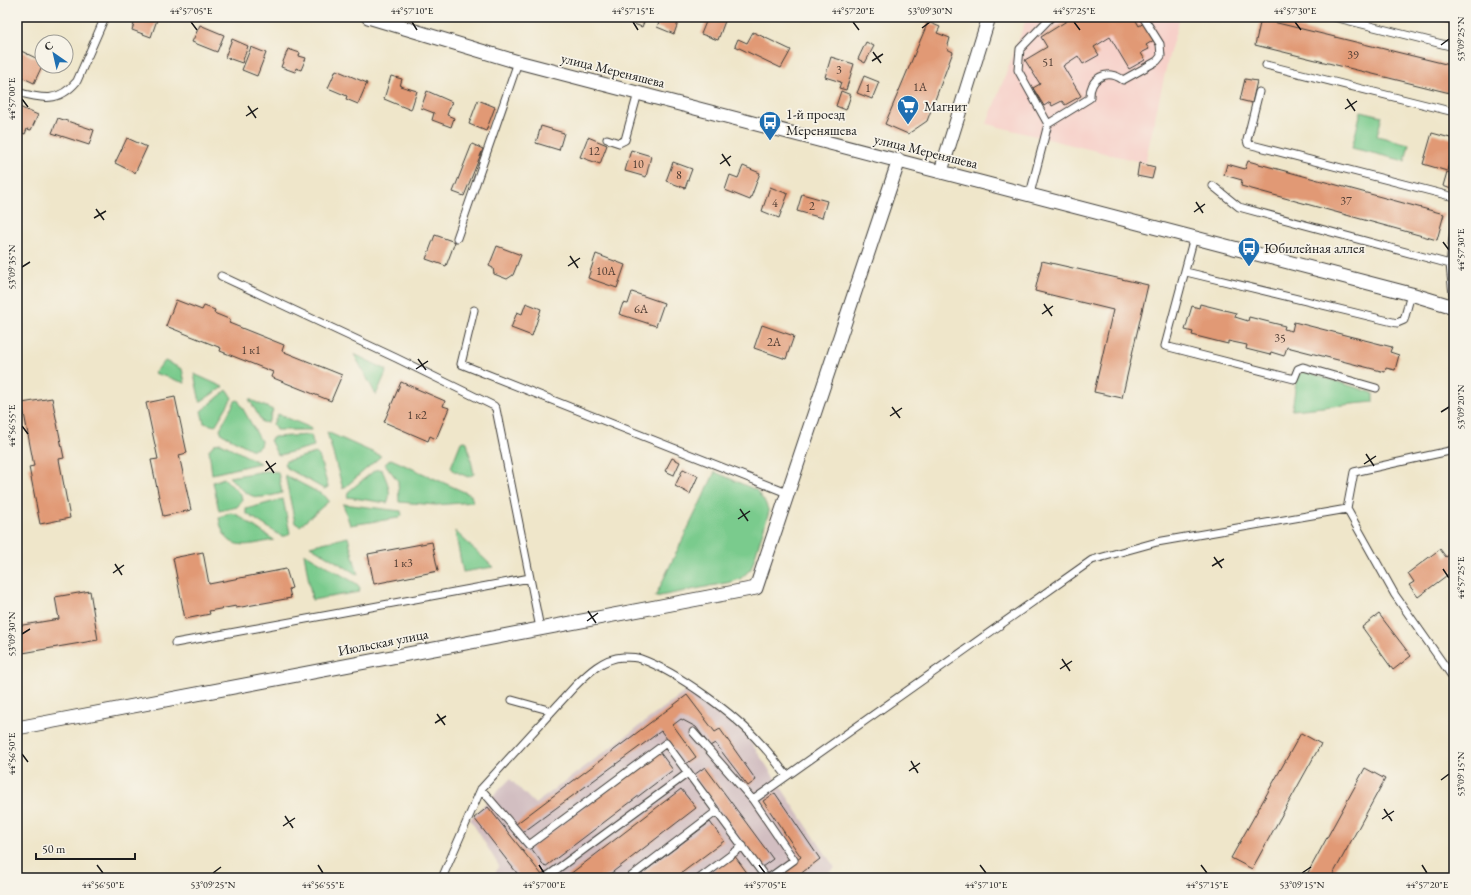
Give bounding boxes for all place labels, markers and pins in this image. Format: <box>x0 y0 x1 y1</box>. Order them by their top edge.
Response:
supermarket icon: Магнит <box>895 93 921 126</box>
place label: Магнит <box>924 97 968 115</box>
place label: 1-й проезд Мереняшева <box>786 105 857 139</box>
bus stop icon: 1-й проезд Мереняшева <box>757 109 783 142</box>
bus stop icon: Юбилейная аллея <box>1236 235 1262 268</box>
place label: Юбилейная аллея <box>1264 239 1365 257</box>

